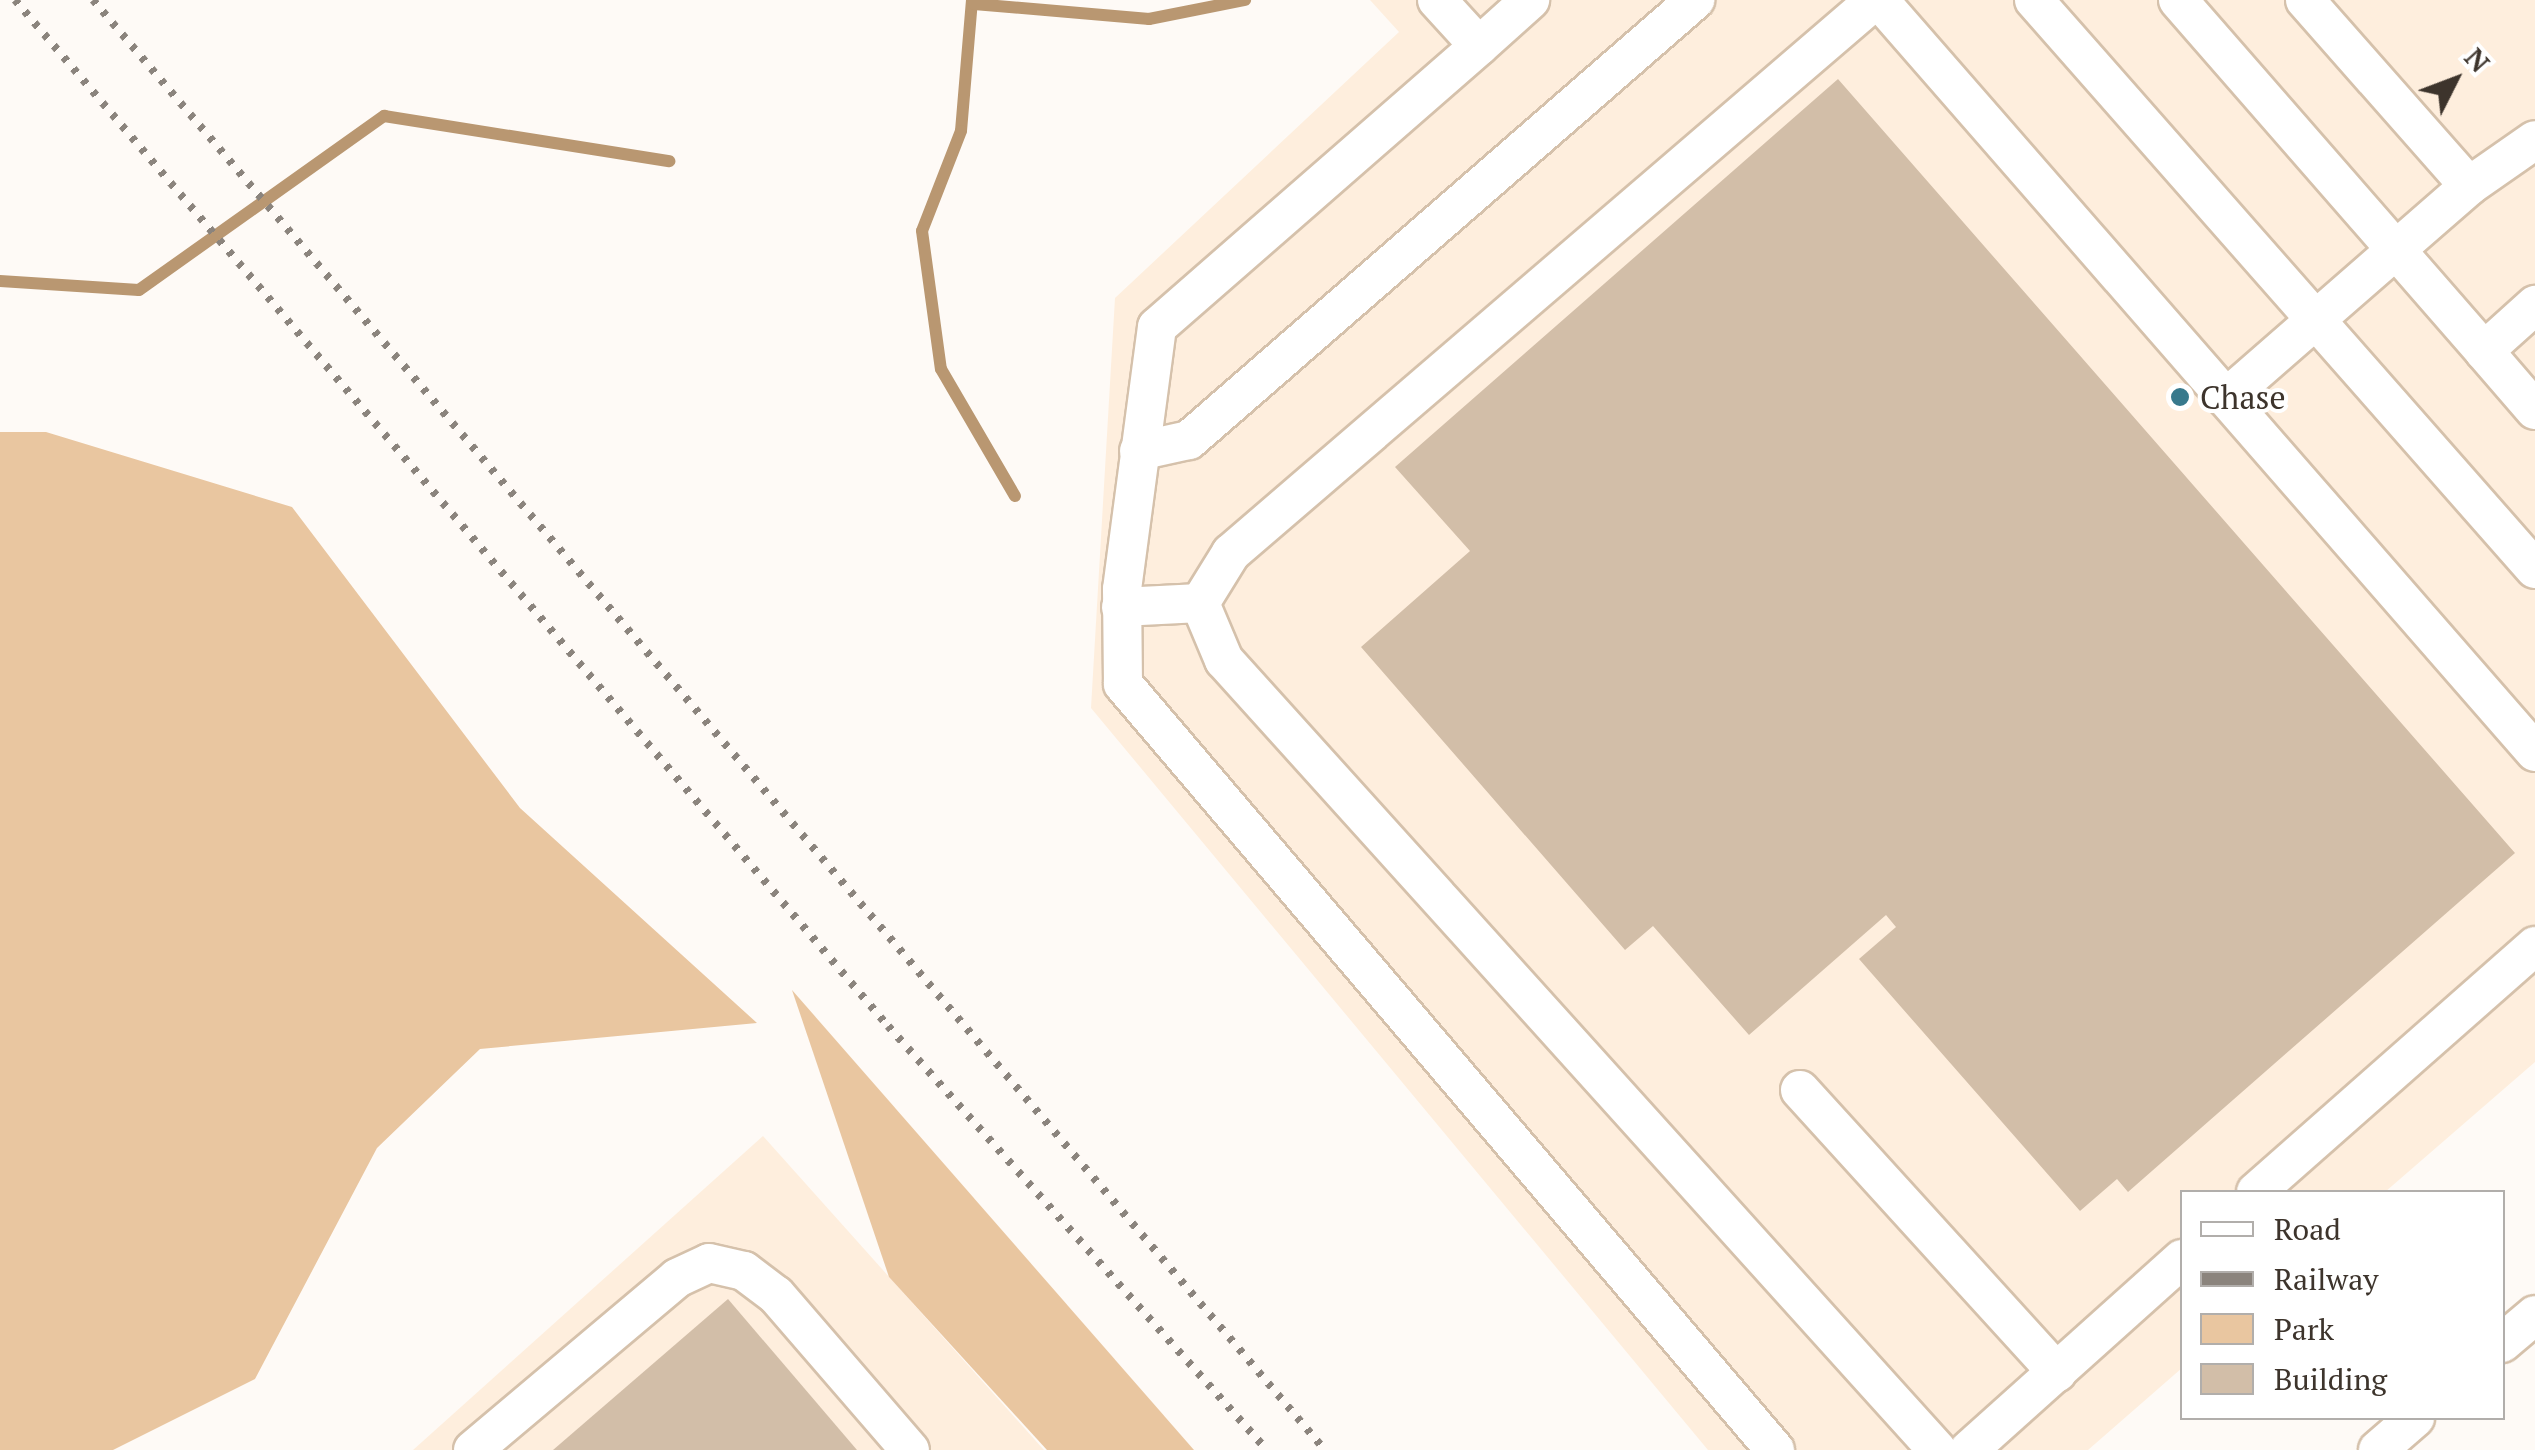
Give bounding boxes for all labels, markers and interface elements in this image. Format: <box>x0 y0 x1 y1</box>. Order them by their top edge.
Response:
north arrow <box>2405 30 2505 130</box>
text: N <box>2457 39 2499 80</box>
place label: Chase <box>2200 378 2286 416</box>
marker: Chase <box>2169 386 2191 408</box>
legend <box>2180 1190 2505 1420</box>
text: Road <box>2274 1209 2341 1249</box>
text: Railway <box>2274 1259 2378 1299</box>
text: Park <box>2274 1309 2334 1349</box>
text: Building <box>2274 1359 2387 1399</box>

